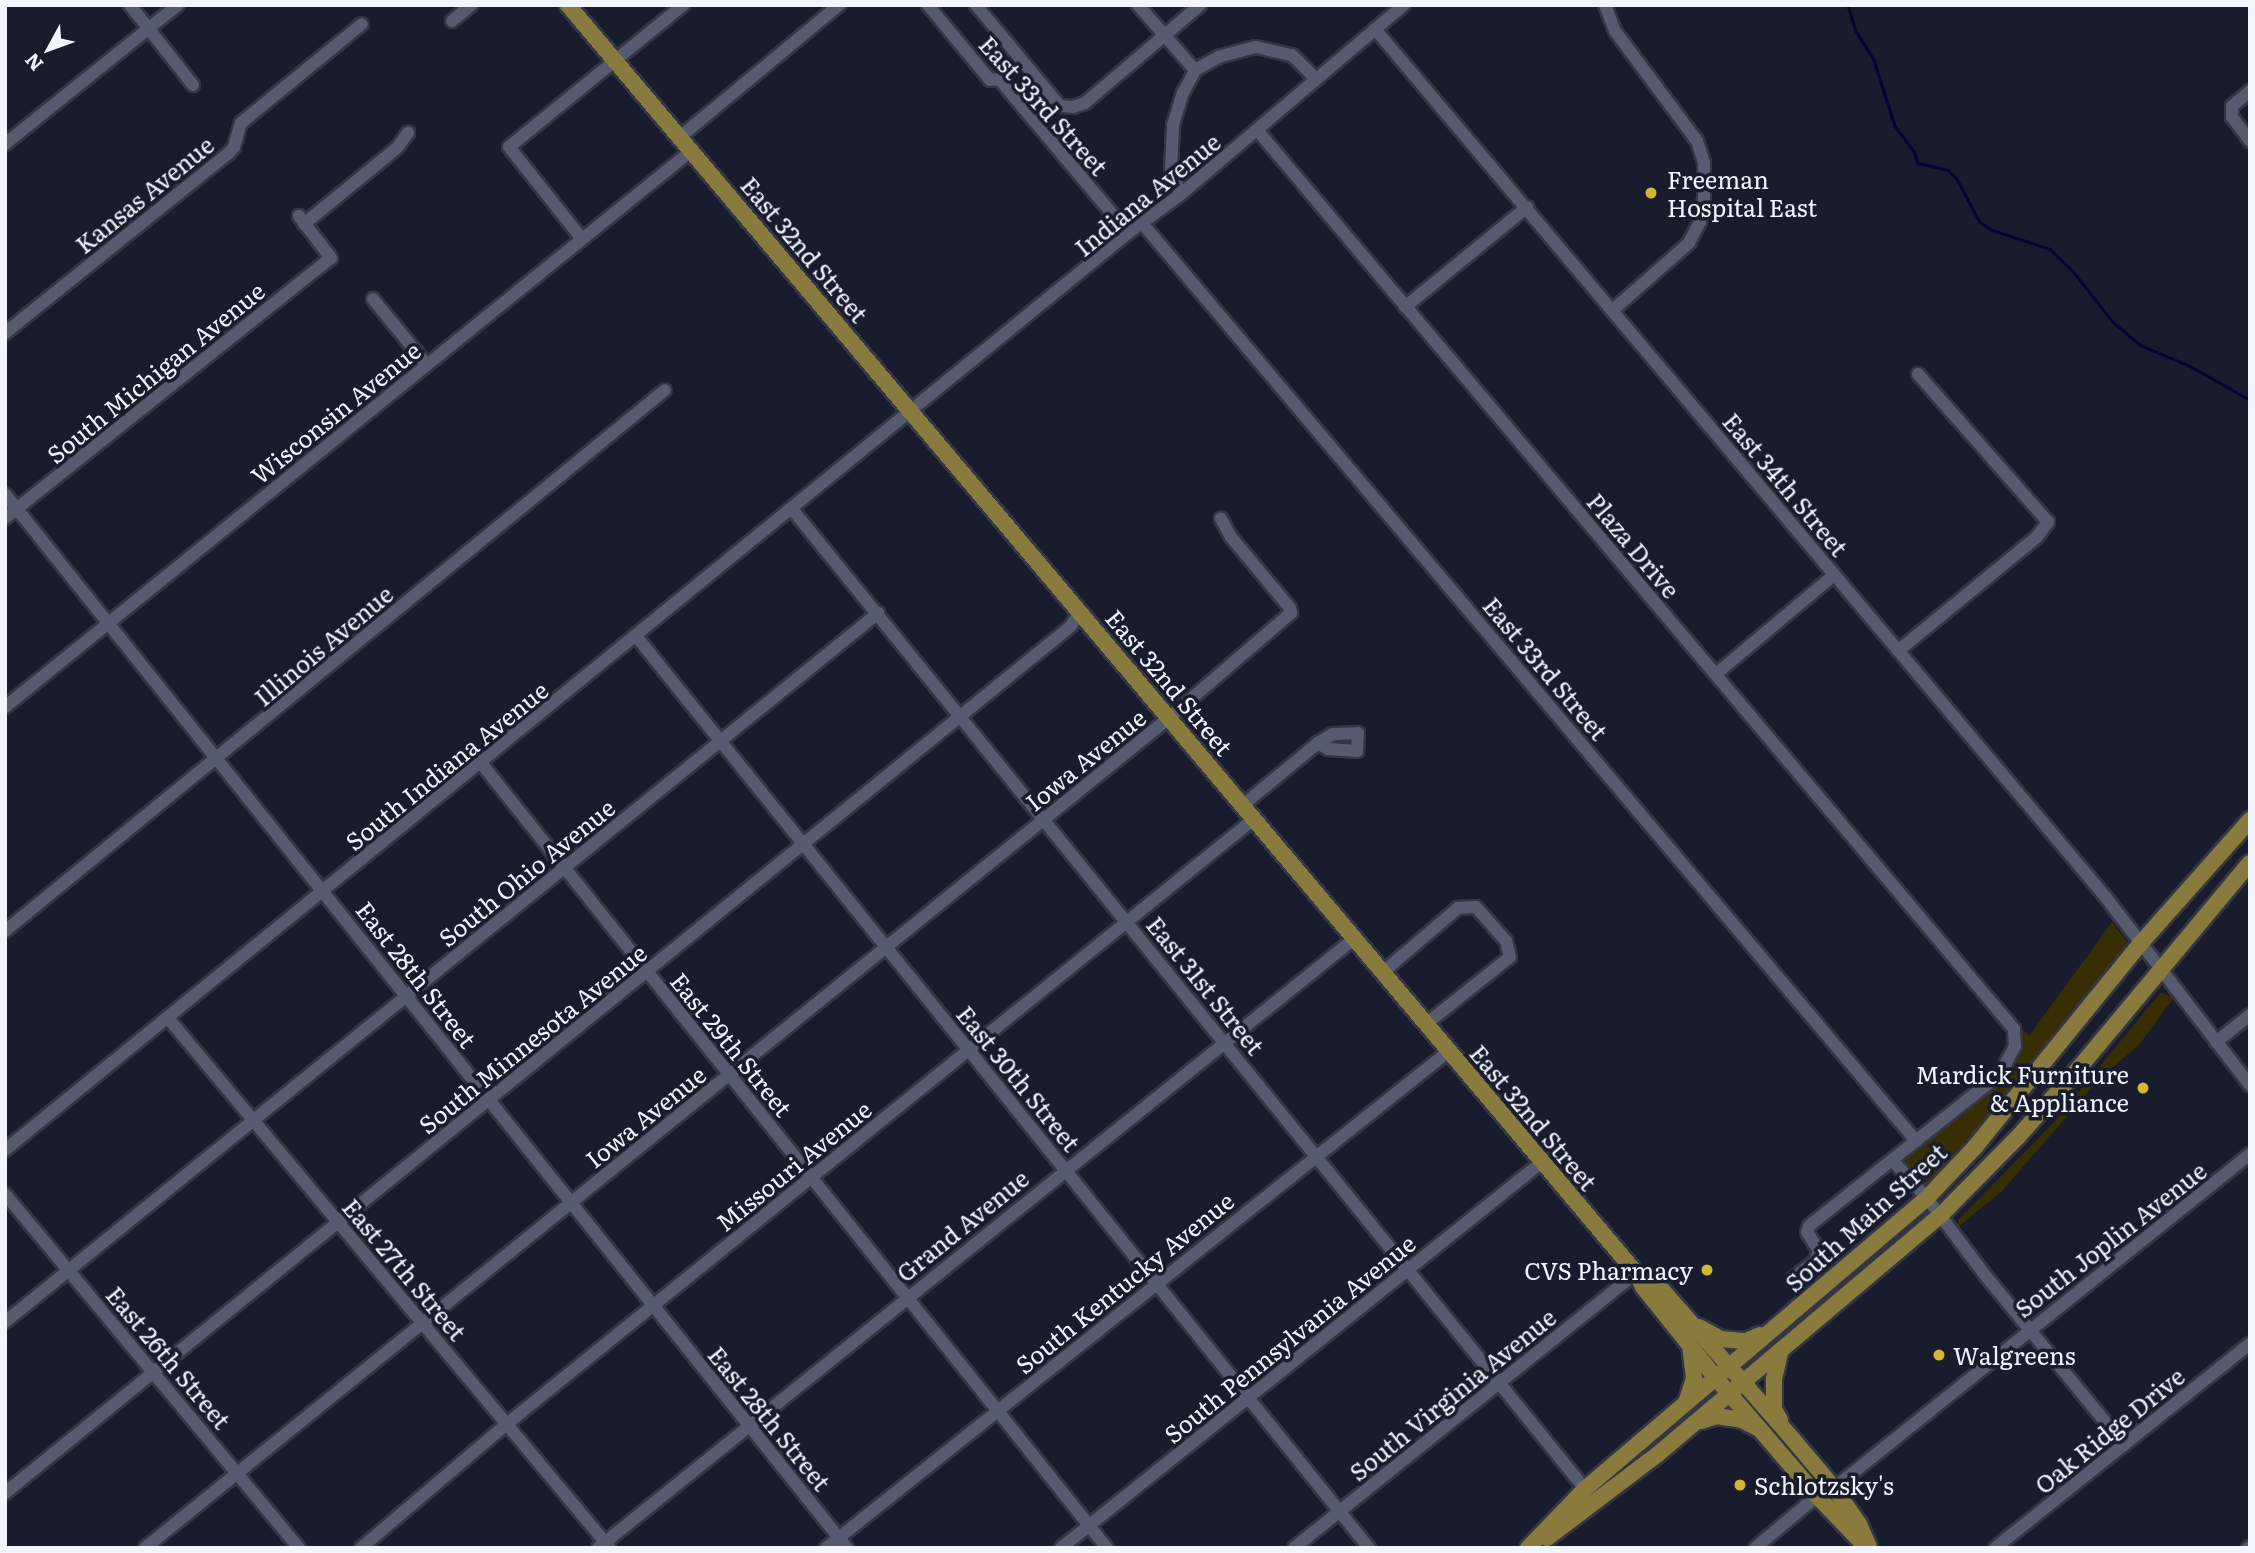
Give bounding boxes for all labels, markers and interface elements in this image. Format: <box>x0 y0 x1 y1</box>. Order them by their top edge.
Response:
north arrow <box>14 14 84 84</box>
street label: East 33rd Street <box>974 29 1114 181</box>
text: N <box>17 48 49 78</box>
street label: Indiana Avenue <box>1068 127 1226 261</box>
street label: Kansas Avenue <box>69 129 219 259</box>
place label: Freeman Hospital East <box>1667 165 1817 221</box>
street label: East 32nd Street <box>736 170 874 328</box>
marker: Freeman Hospital East <box>1641 183 1661 203</box>
street label: South Michigan Avenue <box>40 275 270 469</box>
street label: Wisconsin Avenue <box>244 335 426 489</box>
street label: East 34th Street <box>1718 406 1854 562</box>
street label: Plaza Drive <box>1582 487 1686 603</box>
street label: Illinois Avenue <box>248 579 398 711</box>
street label: East 33rd Street <box>1478 591 1614 745</box>
street label: East 32nd Street <box>1101 603 1239 761</box>
street label: South Indiana Avenue <box>339 675 553 855</box>
street label: Iowa Avenue <box>1019 702 1151 816</box>
street label: South Ohio Avenue <box>432 792 620 952</box>
street label: East 28th Street <box>351 895 483 1053</box>
street label: East 31st Street <box>1141 910 1271 1060</box>
street label: South Minnesota Avenue <box>412 937 652 1139</box>
street label: East 29th Street <box>665 966 799 1122</box>
street label: East 30th Street <box>951 999 1087 1157</box>
street label: East 32nd Street <box>1465 1038 1603 1196</box>
street label: Iowa Avenue <box>579 1059 711 1173</box>
place label: Mardick Furniture & Appliance <box>1915 1060 2129 1116</box>
marker: Mardick Furniture & Appliance <box>2135 1080 2151 1096</box>
street label: Missouri Avenue <box>710 1094 876 1236</box>
street label: South Main Street <box>1778 1137 1952 1297</box>
street label: South Joplin Avenue <box>2009 1155 2211 1323</box>
street label: Grand Avenue <box>890 1163 1034 1287</box>
street label: South Kentucky Avenue <box>1009 1185 1239 1379</box>
street label: East 27th Street <box>337 1192 473 1346</box>
street label: South Pennsylvania Avenue <box>1158 1228 1420 1448</box>
place label: CVS Pharmacy <box>1524 1256 1693 1284</box>
marker: CVS Pharmacy <box>1699 1262 1715 1278</box>
street label: East 26th Street <box>101 1280 237 1434</box>
street label: South Virginia Avenue <box>1343 1302 1561 1486</box>
street label: East 28th Street <box>703 1340 837 1496</box>
place label: Walgreens <box>1953 1341 2075 1369</box>
marker: Walgreens <box>1931 1347 1947 1363</box>
street label: Oak Ridge Drive <box>2028 1361 2190 1499</box>
place label: Schlotzsky's <box>1754 1471 1894 1499</box>
marker: Schlotzsky's <box>1732 1477 1748 1493</box>

